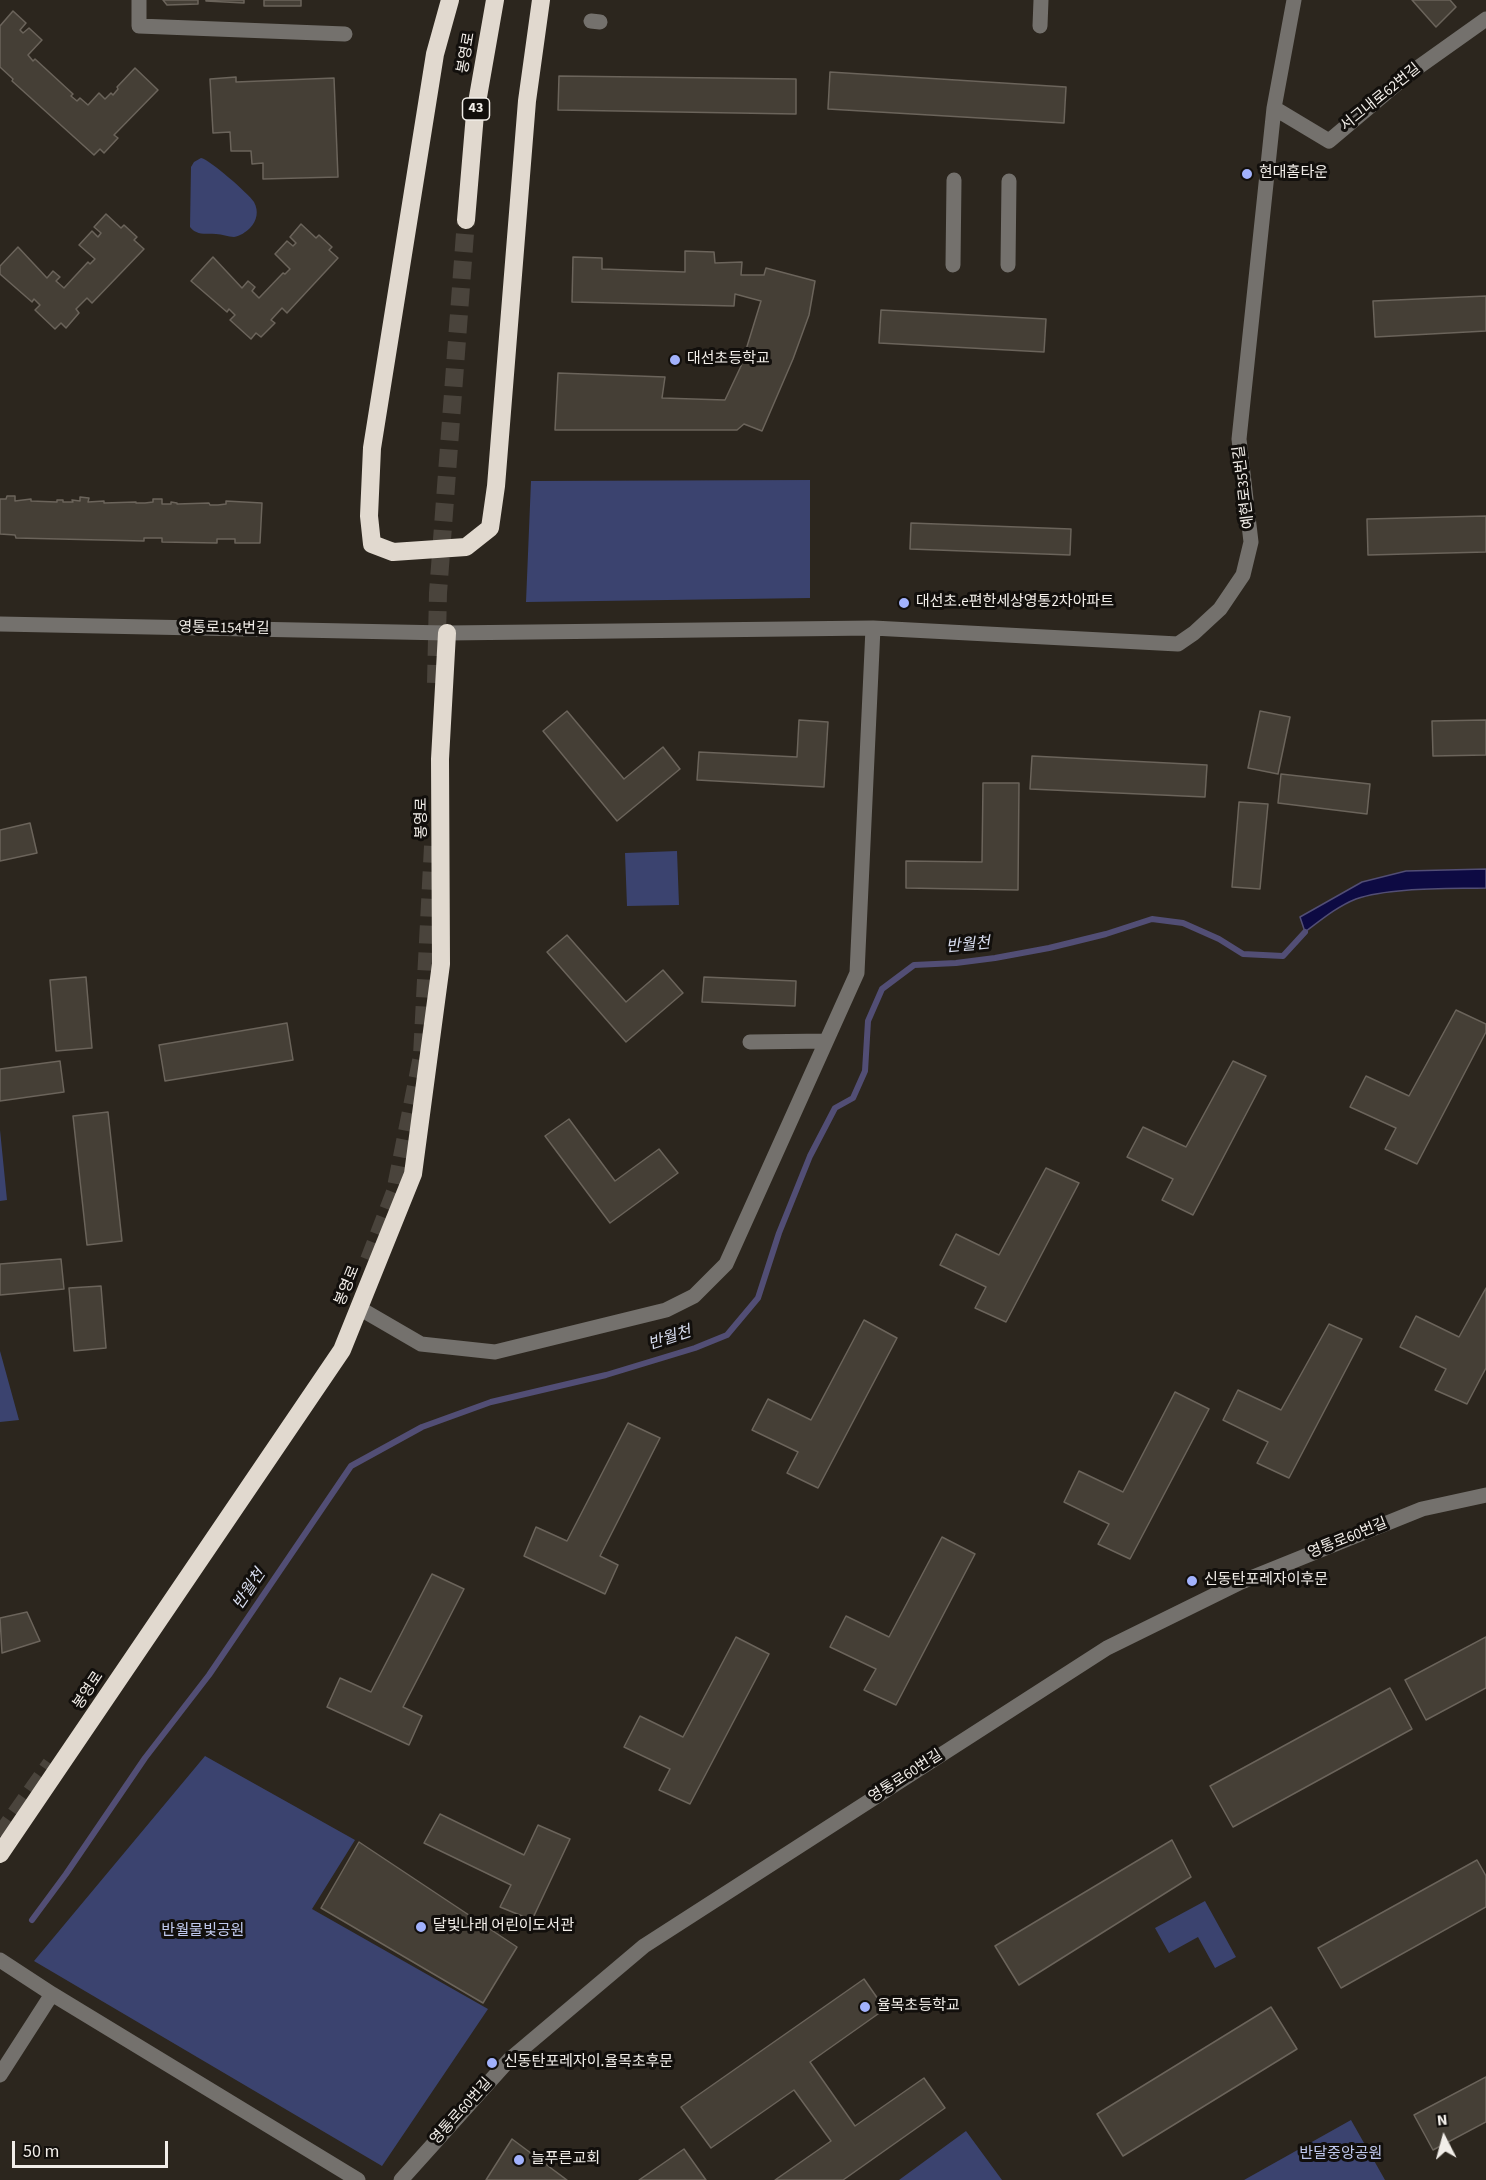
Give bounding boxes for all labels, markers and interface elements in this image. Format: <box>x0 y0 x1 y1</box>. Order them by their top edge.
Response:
street label: 봉영로 <box>455 31 479 75</box>
street label: 서그내로62번길 <box>1337 60 1425 136</box>
road number: 43 <box>462 98 490 120</box>
place label: 현대홈타운 <box>1259 165 1328 183</box>
marker: 현대홈타운 <box>1240 167 1254 181</box>
place label: 대선초등학교 <box>687 351 770 369</box>
marker: 대선초등학교 <box>668 353 682 367</box>
street label: 예현로35번길 <box>1231 444 1259 530</box>
place label: 대선초.e편한세상영통2차아파트 <box>916 594 1114 612</box>
marker: 대선초.e편한세상영통2차아파트 <box>897 596 911 610</box>
street label: 영통로154번길 <box>178 619 270 639</box>
street label: 봉영로 <box>414 797 432 839</box>
water label: 반월천 <box>945 935 991 957</box>
street label: 봉영로 <box>332 1263 364 1309</box>
water label: 반월천 <box>646 1323 694 1355</box>
street label: 영통로60번길 <box>1306 1515 1390 1563</box>
water label: 반월천 <box>230 1566 270 1614</box>
place label: 신동탄포레자이후문 <box>1204 1572 1328 1590</box>
marker: 신동탄포레자이후문 <box>1185 1574 1199 1588</box>
street label: 봉영로 <box>70 1669 108 1713</box>
street label: 영통로60번길 <box>866 1747 946 1807</box>
place label: 달빛나래 어린이도서관 <box>433 1918 574 1936</box>
marker: 달빛나래 어린이도서관 <box>414 1920 428 1934</box>
park label: 반월물빛공원 <box>162 1923 244 1941</box>
place label: 율목초등학교 <box>877 1998 960 2016</box>
marker: 율목초등학교 <box>858 2000 872 2014</box>
place label: 신동탄포레자이.율목초후문 <box>504 2054 673 2072</box>
marker: 신동탄포레자이.율목초후문 <box>485 2056 499 2070</box>
street label: 영통로60번길 <box>427 2075 497 2149</box>
north arrow <box>1414 2108 1474 2168</box>
text: N <box>1436 2109 1449 2132</box>
scale bar <box>15 2129 171 2167</box>
text: 50 m <box>23 2139 59 2164</box>
park label: 반달중앙공원 <box>1300 2146 1382 2164</box>
place label: 늘푸른교회 <box>531 2151 600 2169</box>
marker: 늘푸른교회 <box>512 2153 526 2167</box>

